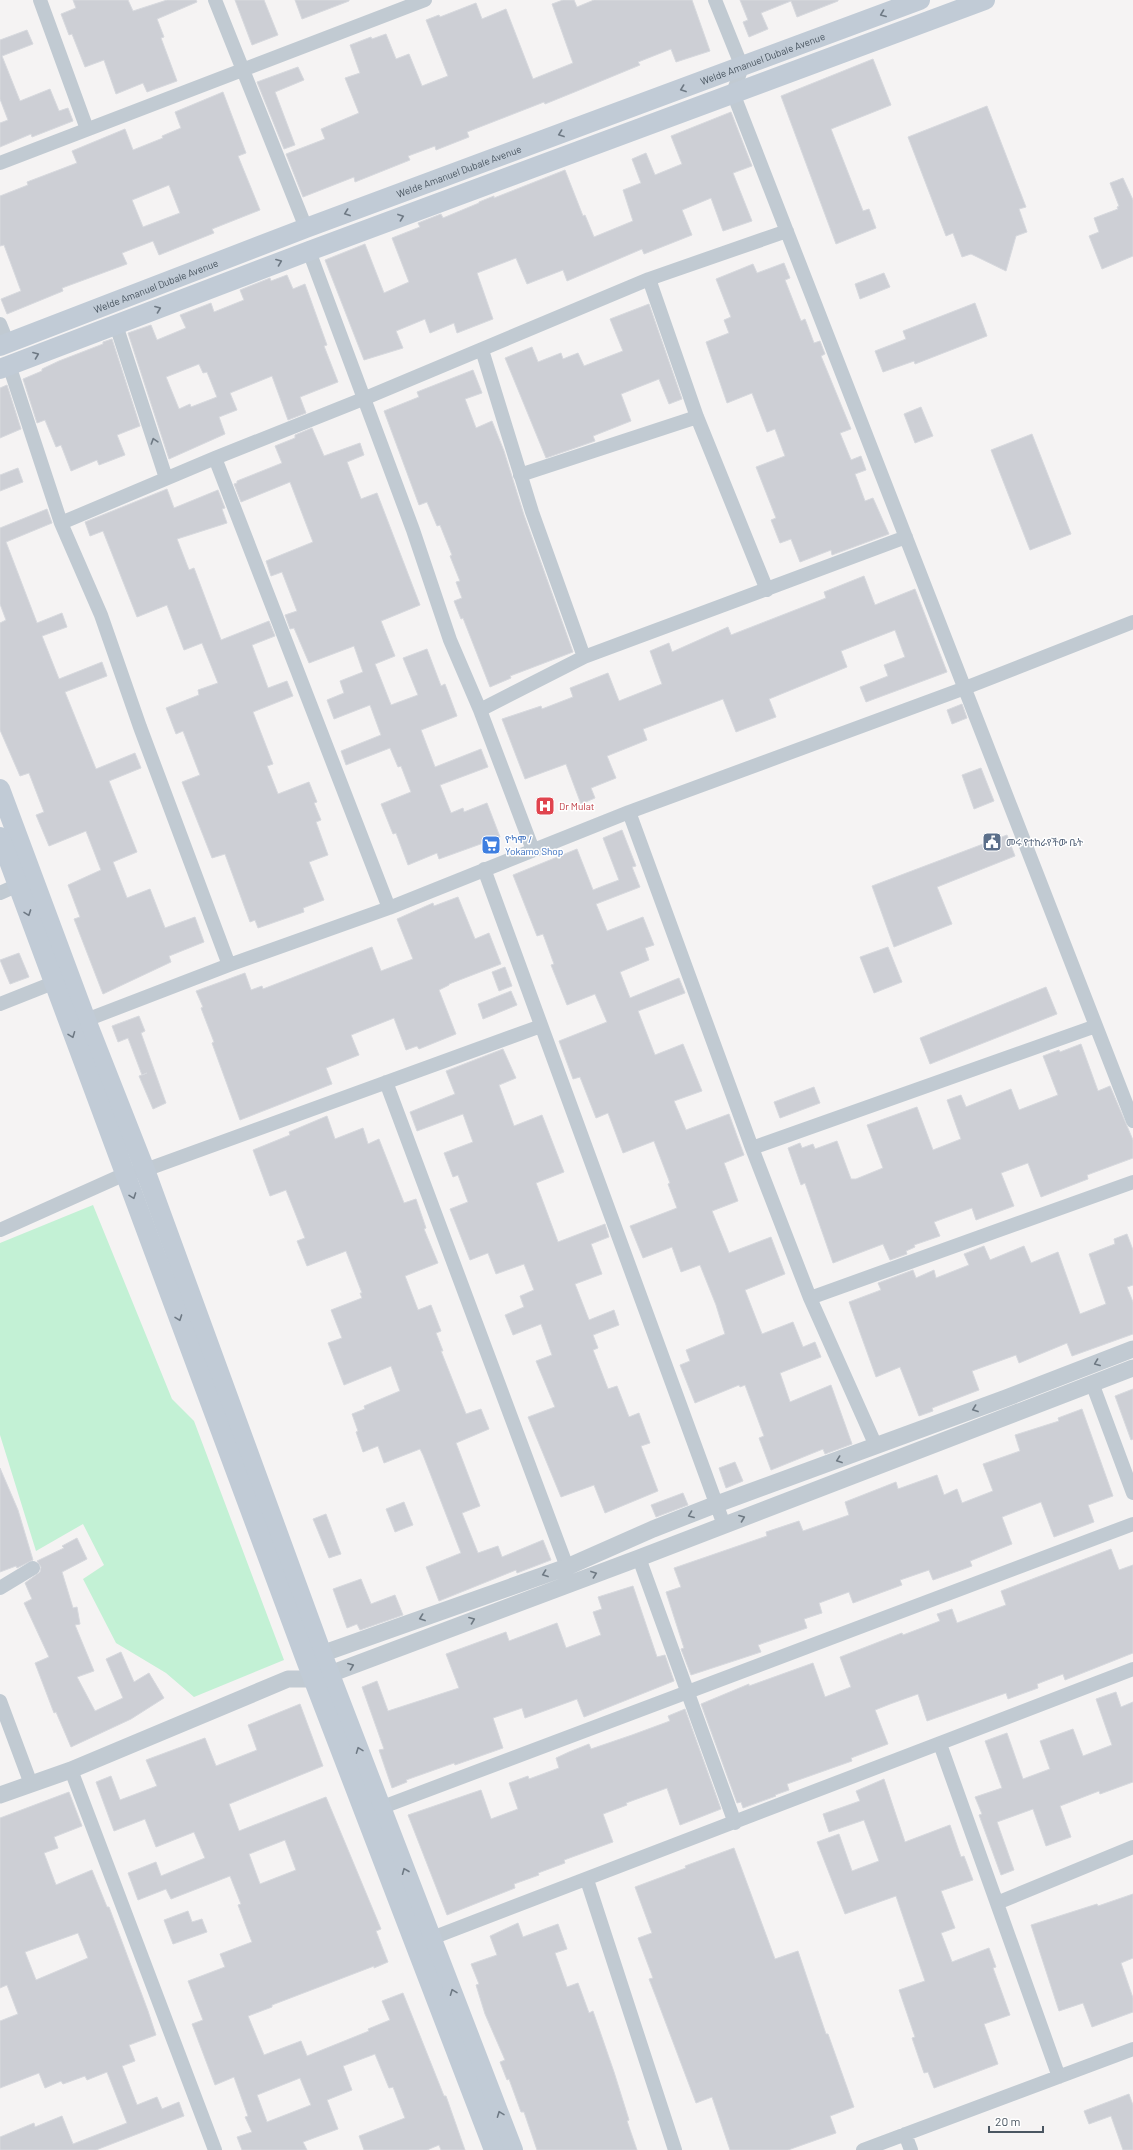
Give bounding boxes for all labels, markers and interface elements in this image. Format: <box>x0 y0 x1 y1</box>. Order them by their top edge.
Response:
one-way arrow <box>880 9 887 17</box>
street label: Welde Amanuel Dubale Avenue <box>699 30 827 87</box>
one-way arrow <box>679 84 686 92</box>
one-way arrow <box>557 129 564 137</box>
street label: Welde Amanuel Dubale Avenue <box>395 143 523 200</box>
one-way arrow <box>344 208 351 217</box>
one-way arrow <box>398 213 405 221</box>
street label: Welde Amanuel Dubale Avenue <box>92 257 220 315</box>
one-way arrow <box>276 259 283 267</box>
one-way arrow <box>154 305 161 313</box>
one-way arrow <box>33 351 40 359</box>
one-way arrow <box>150 438 159 445</box>
hospital icon: Dr Mulat <box>534 795 556 817</box>
place label: Dr Mulat <box>559 800 595 812</box>
public building icon: መሩ የተከራየችው ቤት <box>981 831 1003 853</box>
place label: ዮካሞ / Yokamo Shop <box>505 833 563 857</box>
supermarket icon: ዮካሞ / Yokamo Shop <box>480 834 502 856</box>
place label: መሩ የተከራየችው ቤት <box>1006 836 1083 848</box>
one-way arrow <box>23 909 32 916</box>
one-way arrow <box>68 1032 76 1039</box>
one-way arrow <box>129 1193 137 1200</box>
one-way arrow <box>174 1314 182 1321</box>
one-way arrow <box>1093 1358 1100 1366</box>
one-way arrow <box>972 1405 979 1413</box>
one-way arrow <box>836 1455 843 1463</box>
one-way arrow <box>687 1510 694 1518</box>
one-way arrow <box>738 1515 745 1523</box>
one-way arrow <box>541 1570 548 1578</box>
one-way arrow <box>590 1570 597 1579</box>
one-way arrow <box>419 1613 426 1622</box>
one-way arrow <box>469 1616 476 1624</box>
one-way arrow <box>347 1662 354 1670</box>
one-way arrow <box>355 1747 363 1754</box>
one-way arrow <box>402 1868 410 1875</box>
one-way arrow <box>449 1989 457 1996</box>
scale bar <box>989 2108 1043 2134</box>
one-way arrow <box>496 2110 504 2117</box>
text: 20 m <box>995 2114 1021 2128</box>

